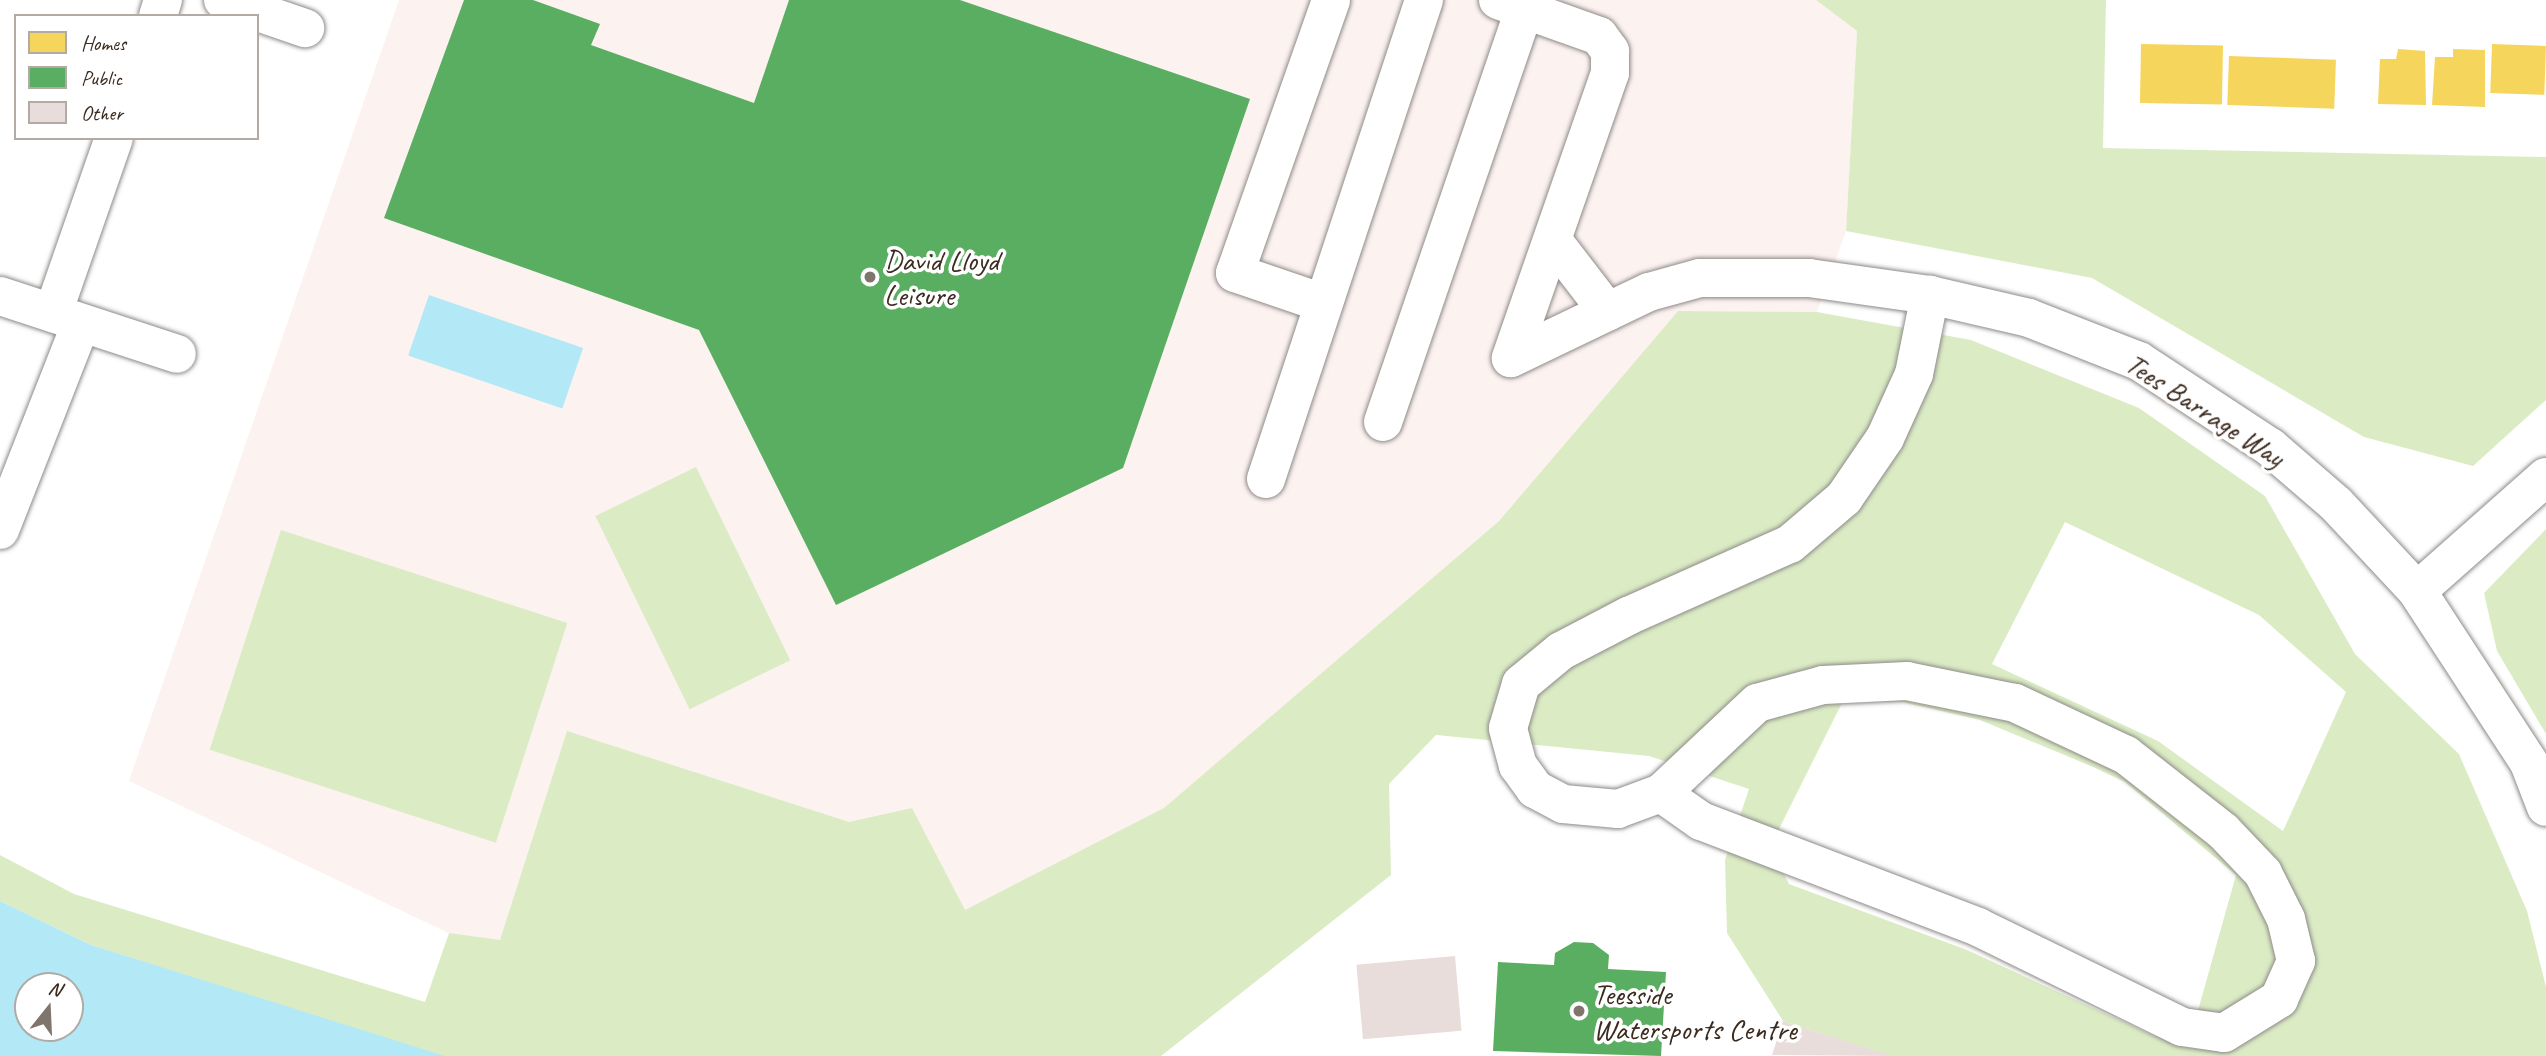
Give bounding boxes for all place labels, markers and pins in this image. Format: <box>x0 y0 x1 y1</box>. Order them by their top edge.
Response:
place label: David Lloyd Leisure <box>884 242 999 312</box>
marker: David Lloyd Leisure <box>862 269 878 285</box>
place label: Teesside Watersports Centre <box>1593 976 1796 1046</box>
marker: Teesside Watersports Centre <box>1571 1003 1587 1019</box>

